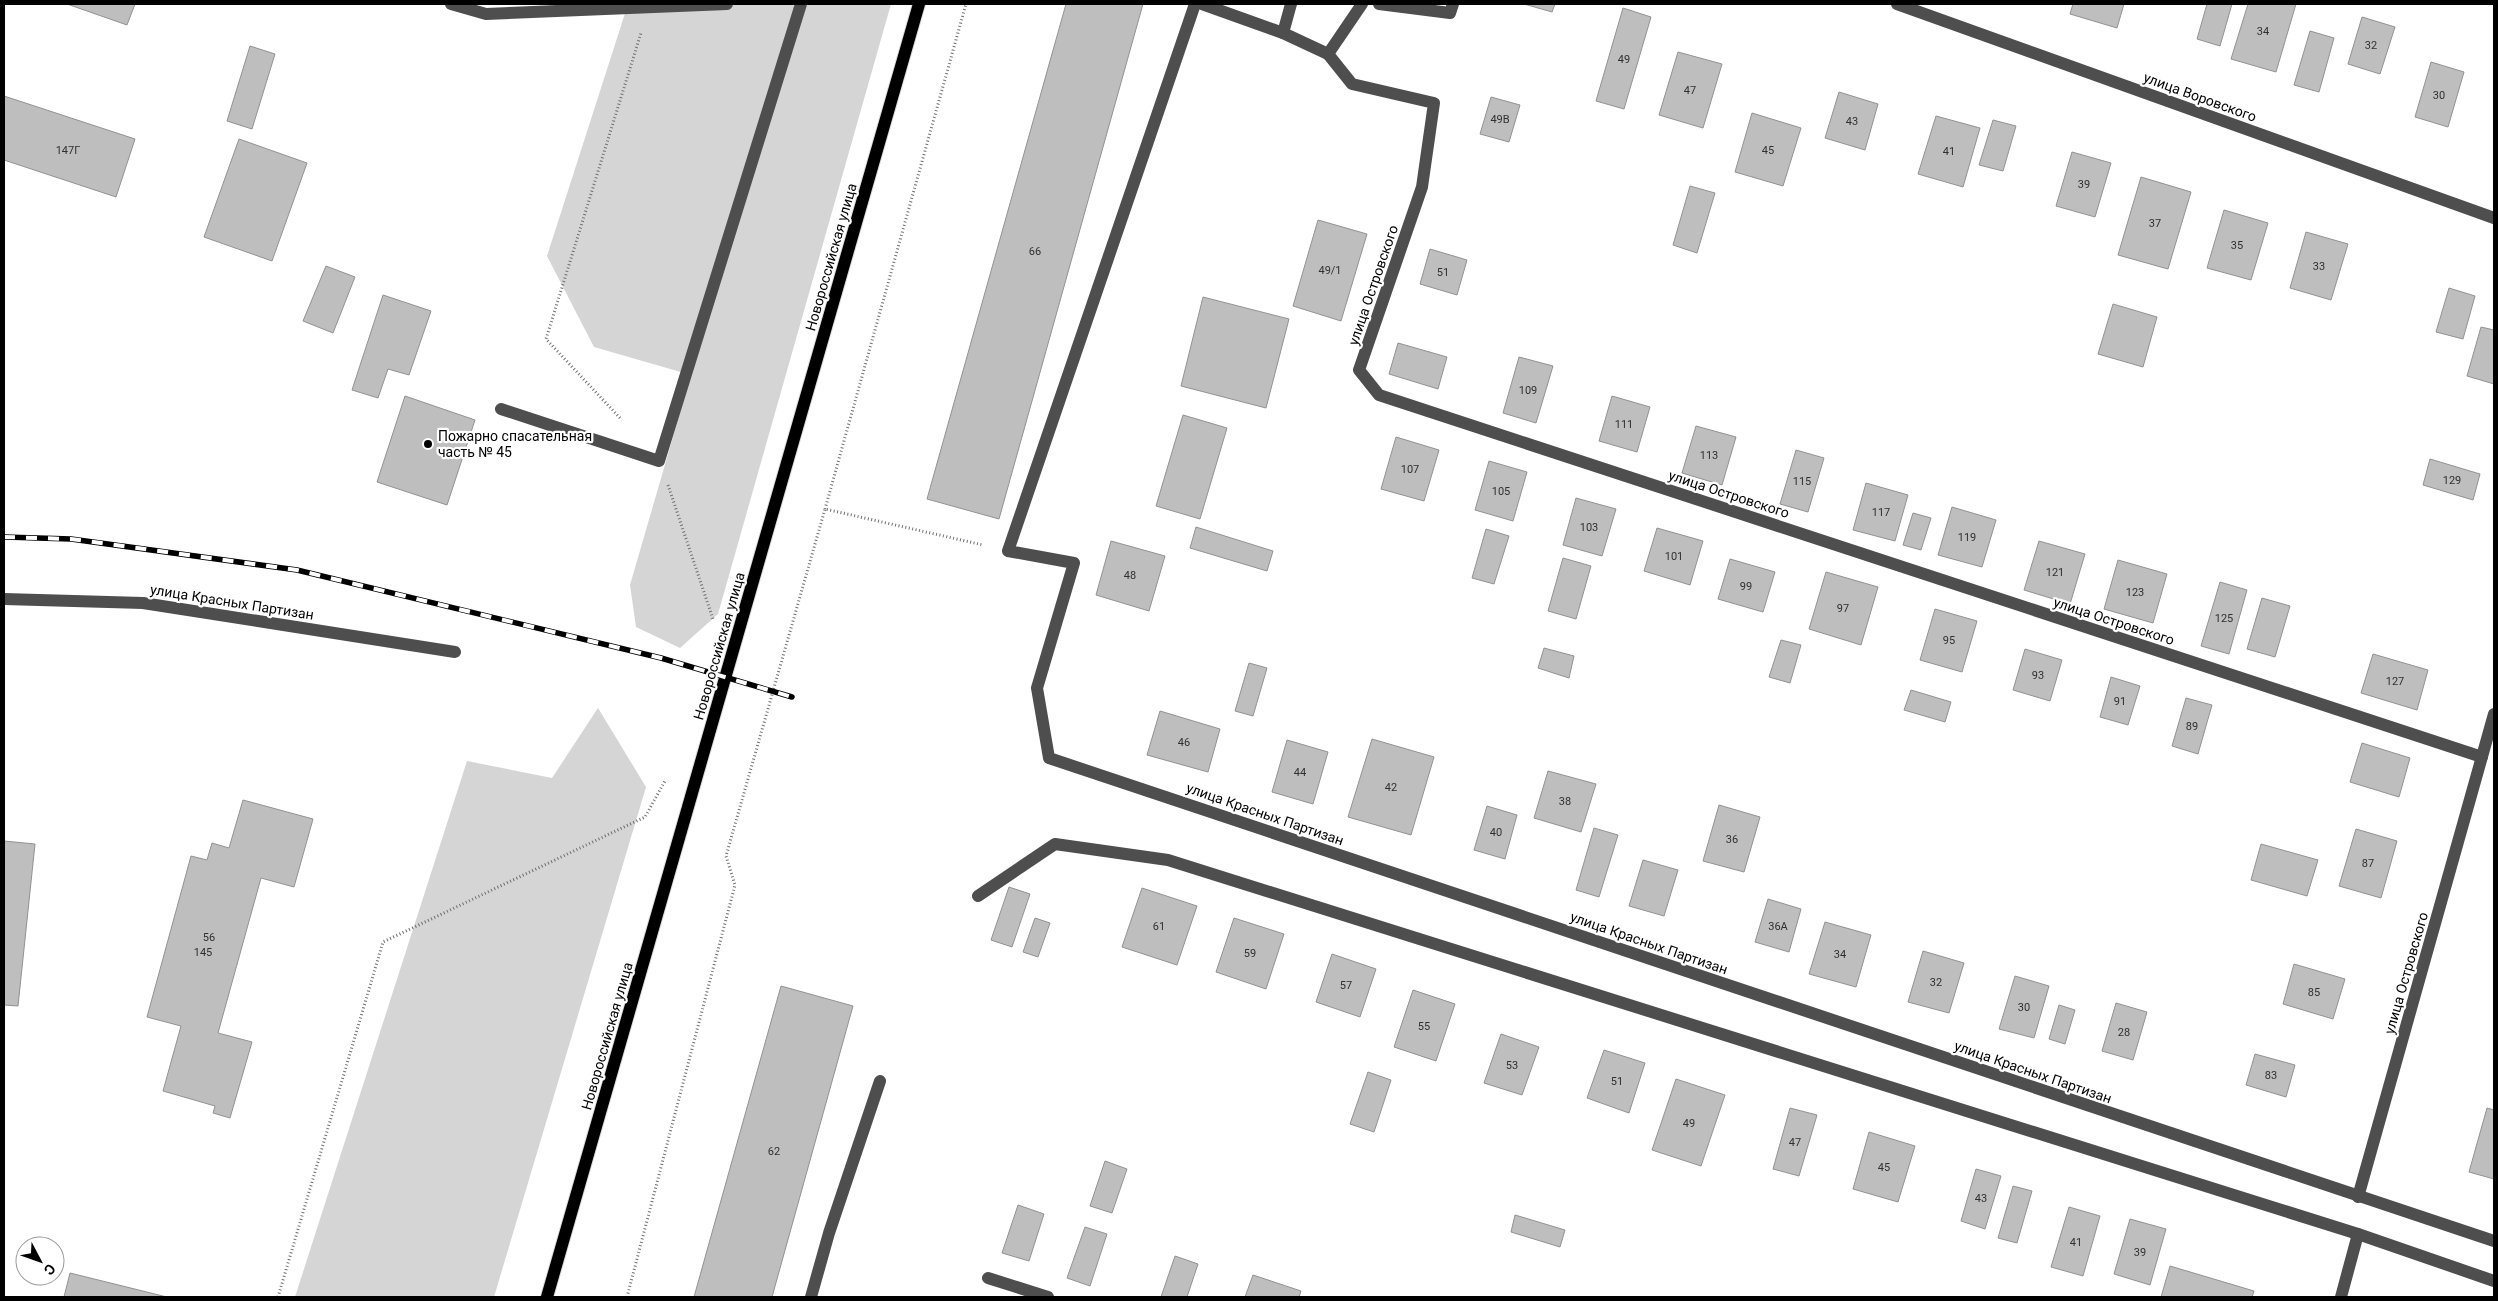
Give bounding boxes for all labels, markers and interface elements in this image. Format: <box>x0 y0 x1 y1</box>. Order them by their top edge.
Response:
house number: 34 <box>2257 25 2269 38</box>
house number: 32 <box>2365 39 2377 52</box>
house number: 49 <box>1618 53 1630 66</box>
street label: улица Воровского <box>2141 69 2259 125</box>
house number: 47 <box>1684 84 1696 97</box>
house number: 30 <box>2433 89 2445 102</box>
house number: 49В <box>1490 113 1510 126</box>
house number: 43 <box>1846 115 1858 128</box>
house number: 147Г <box>56 144 80 157</box>
house number: 45 <box>1762 144 1774 157</box>
house number: 41 <box>1943 145 1955 158</box>
house number: 39 <box>2078 178 2090 191</box>
street label: Новороссийская улица <box>802 181 860 333</box>
house number: 37 <box>2149 217 2161 230</box>
street label: улица Островского <box>1345 223 1401 347</box>
house number: 35 <box>2231 239 2243 252</box>
house number: 66 <box>1029 245 1041 258</box>
house number: 33 <box>2313 260 2325 273</box>
house number: 49/1 <box>1318 264 1342 277</box>
house number: 51 <box>1437 266 1449 279</box>
house number: 109 <box>1519 384 1537 397</box>
house number: 111 <box>1615 418 1633 431</box>
place label: Пожарно спасательная часть № 45 <box>438 428 592 460</box>
marker: Пожарно спасательная часть № 45 <box>422 438 434 450</box>
house number: 113 <box>1700 449 1718 462</box>
house number: 107 <box>1401 463 1419 476</box>
street label: улица Островского <box>1667 467 1791 521</box>
house number: 129 <box>2443 474 2461 487</box>
house number: 115 <box>1793 475 1811 488</box>
house number: 105 <box>1492 485 1510 498</box>
house number: 117 <box>1872 506 1890 519</box>
house number: 103 <box>1580 521 1598 534</box>
house number: 119 <box>1958 531 1976 544</box>
house number: 101 <box>1665 550 1683 563</box>
house number: 121 <box>2046 566 2064 579</box>
house number: 48 <box>1124 569 1136 582</box>
street label: Новороссийская улица <box>690 570 748 722</box>
house number: 99 <box>1740 580 1752 593</box>
street label: улица Красных Партизан <box>149 581 315 623</box>
house number: 123 <box>2126 586 2144 599</box>
street label: улица Островского <box>2052 594 2176 648</box>
house number: 97 <box>1837 602 1849 615</box>
house number: 125 <box>2215 612 2233 625</box>
house number: 95 <box>1943 634 1955 647</box>
house number: 93 <box>2032 669 2044 682</box>
house number: 127 <box>2386 675 2404 688</box>
house number: 91 <box>2114 695 2126 708</box>
house number: 89 <box>2186 720 2198 733</box>
house number: 46 <box>1178 736 1190 749</box>
house number: 44 <box>1294 766 1306 779</box>
street label: улица Красных Партизан <box>1184 780 1346 848</box>
house number: 42 <box>1385 781 1397 794</box>
house number: 38 <box>1559 795 1571 808</box>
house number: 40 <box>1490 826 1502 839</box>
house number: 36 <box>1726 833 1738 846</box>
house number: 87 <box>2362 857 2374 870</box>
street label: улица Красных Партизан <box>1568 909 1730 977</box>
street label: улица Островского <box>2381 910 2431 1036</box>
house number: 61 <box>1153 920 1165 933</box>
house number: 36А <box>1768 920 1789 933</box>
house number: 56 <box>203 931 215 944</box>
house number: 145 <box>194 946 212 959</box>
house number: 59 <box>1244 947 1256 960</box>
house number: 34 <box>1834 948 1846 961</box>
street label: Новороссийская улица <box>578 960 636 1112</box>
house number: 32 <box>1930 976 1942 989</box>
house number: 57 <box>1340 979 1352 992</box>
house number: 85 <box>2308 986 2320 999</box>
house number: 30 <box>2018 1001 2030 1014</box>
house number: 55 <box>1418 1020 1430 1033</box>
house number: 28 <box>2118 1026 2130 1039</box>
street label: улица Красных Партизан <box>1952 1038 2114 1106</box>
house number: 53 <box>1506 1059 1518 1072</box>
house number: 83 <box>2265 1069 2277 1082</box>
house number: 51 <box>1611 1075 1623 1088</box>
house number: 49 <box>1683 1117 1695 1130</box>
house number: 47 <box>1789 1136 1801 1149</box>
house number: 62 <box>768 1145 780 1158</box>
house number: 45 <box>1878 1161 1890 1174</box>
house number: 43 <box>1975 1192 1987 1205</box>
north arrow <box>15 1236 65 1286</box>
house number: 41 <box>2070 1236 2082 1249</box>
house number: 39 <box>2134 1246 2146 1259</box>
text: С <box>41 1261 59 1278</box>

